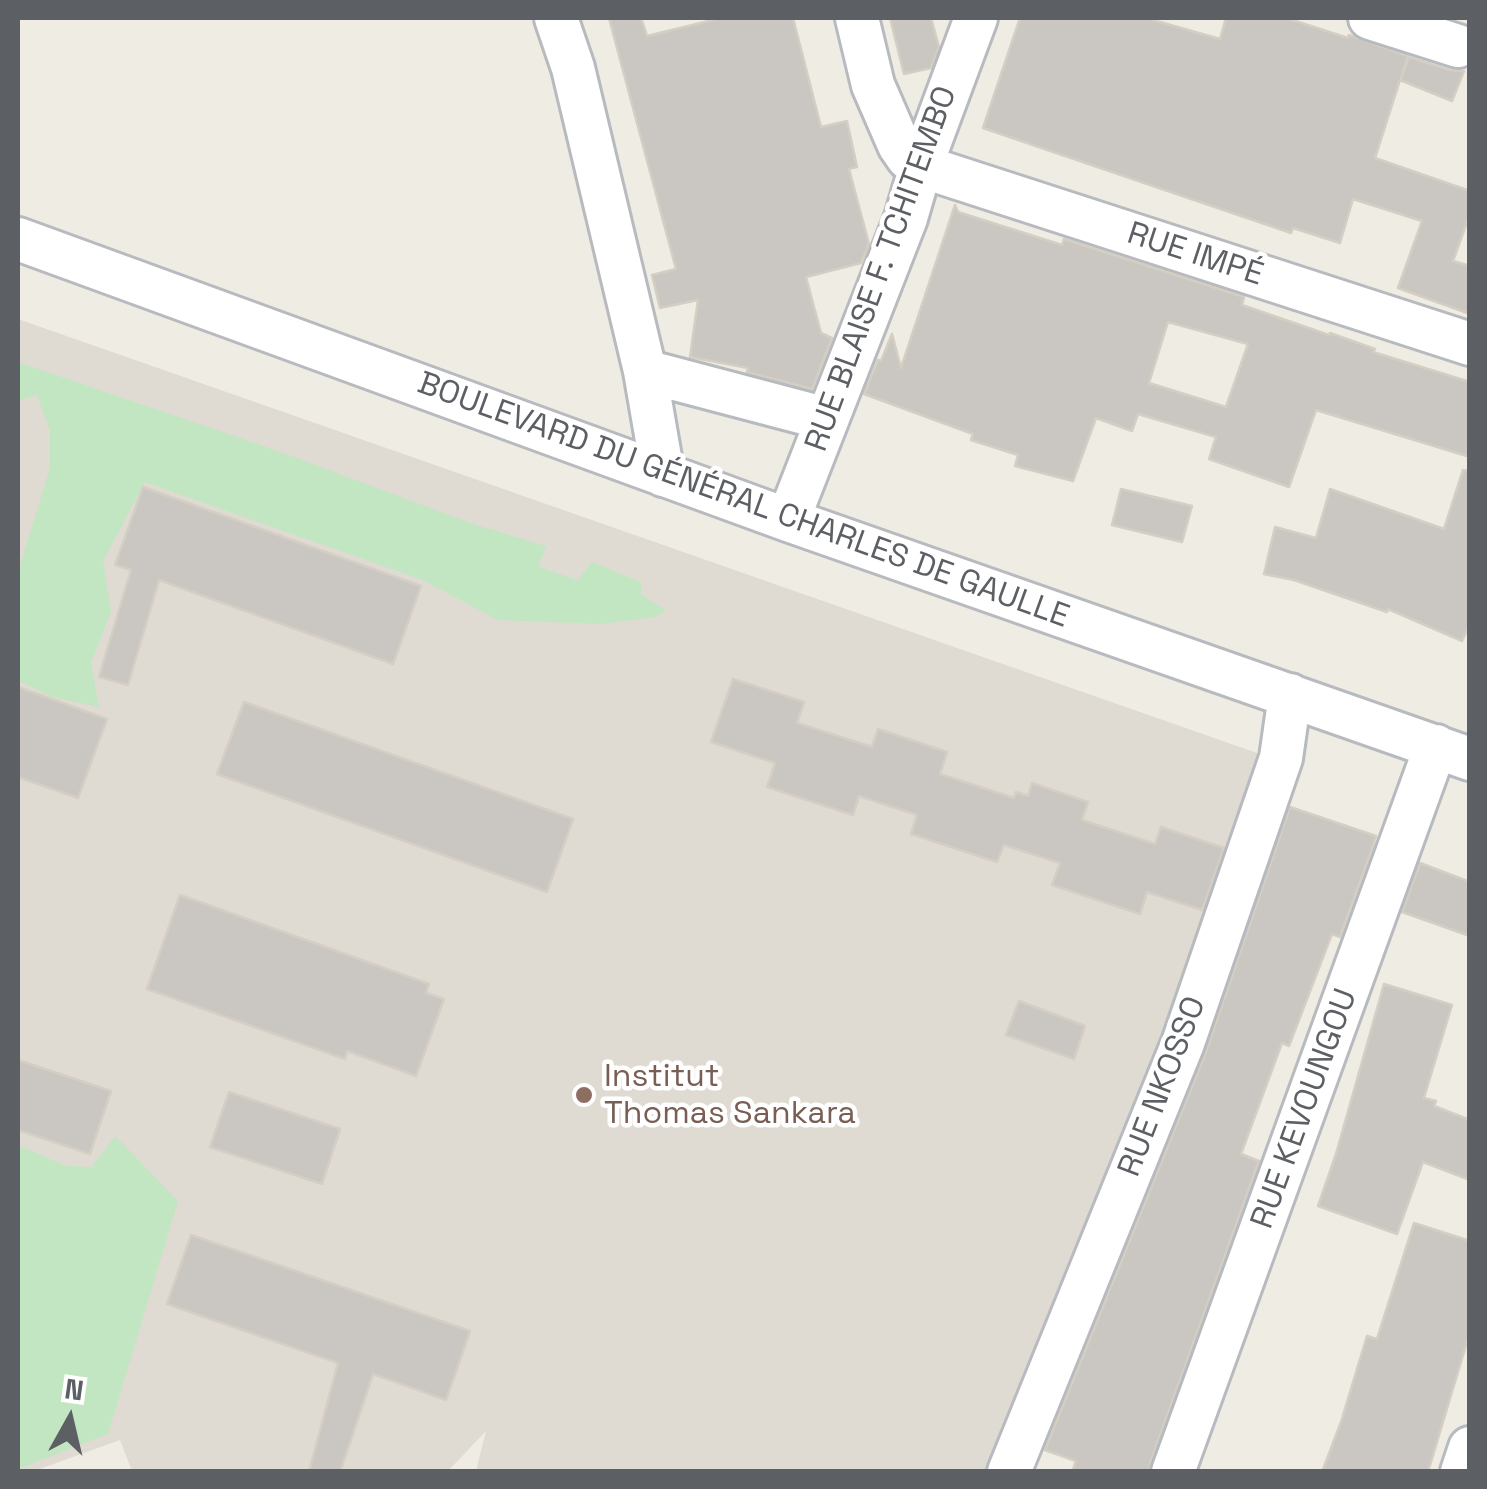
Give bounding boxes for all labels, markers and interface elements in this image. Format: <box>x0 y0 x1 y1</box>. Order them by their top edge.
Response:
street label: RUE BLAISE F. TCHITEMBO <box>798 81 966 457</box>
street label: RUE IMPÉ <box>1122 215 1268 295</box>
street label: BOULEVARD DU GÉNÉRAL CHARLES DE GAULLE <box>412 365 1074 637</box>
street label: RUE KEVOUNGOU <box>1244 984 1366 1234</box>
street label: RUE NKOSSO <box>1111 992 1215 1182</box>
place label: Institut Thomas Sankara <box>604 1058 856 1133</box>
marker: Institut Thomas Sankara <box>573 1084 595 1106</box>
north arrow <box>20 1369 120 1469</box>
text: N <box>62 1370 86 1408</box>

